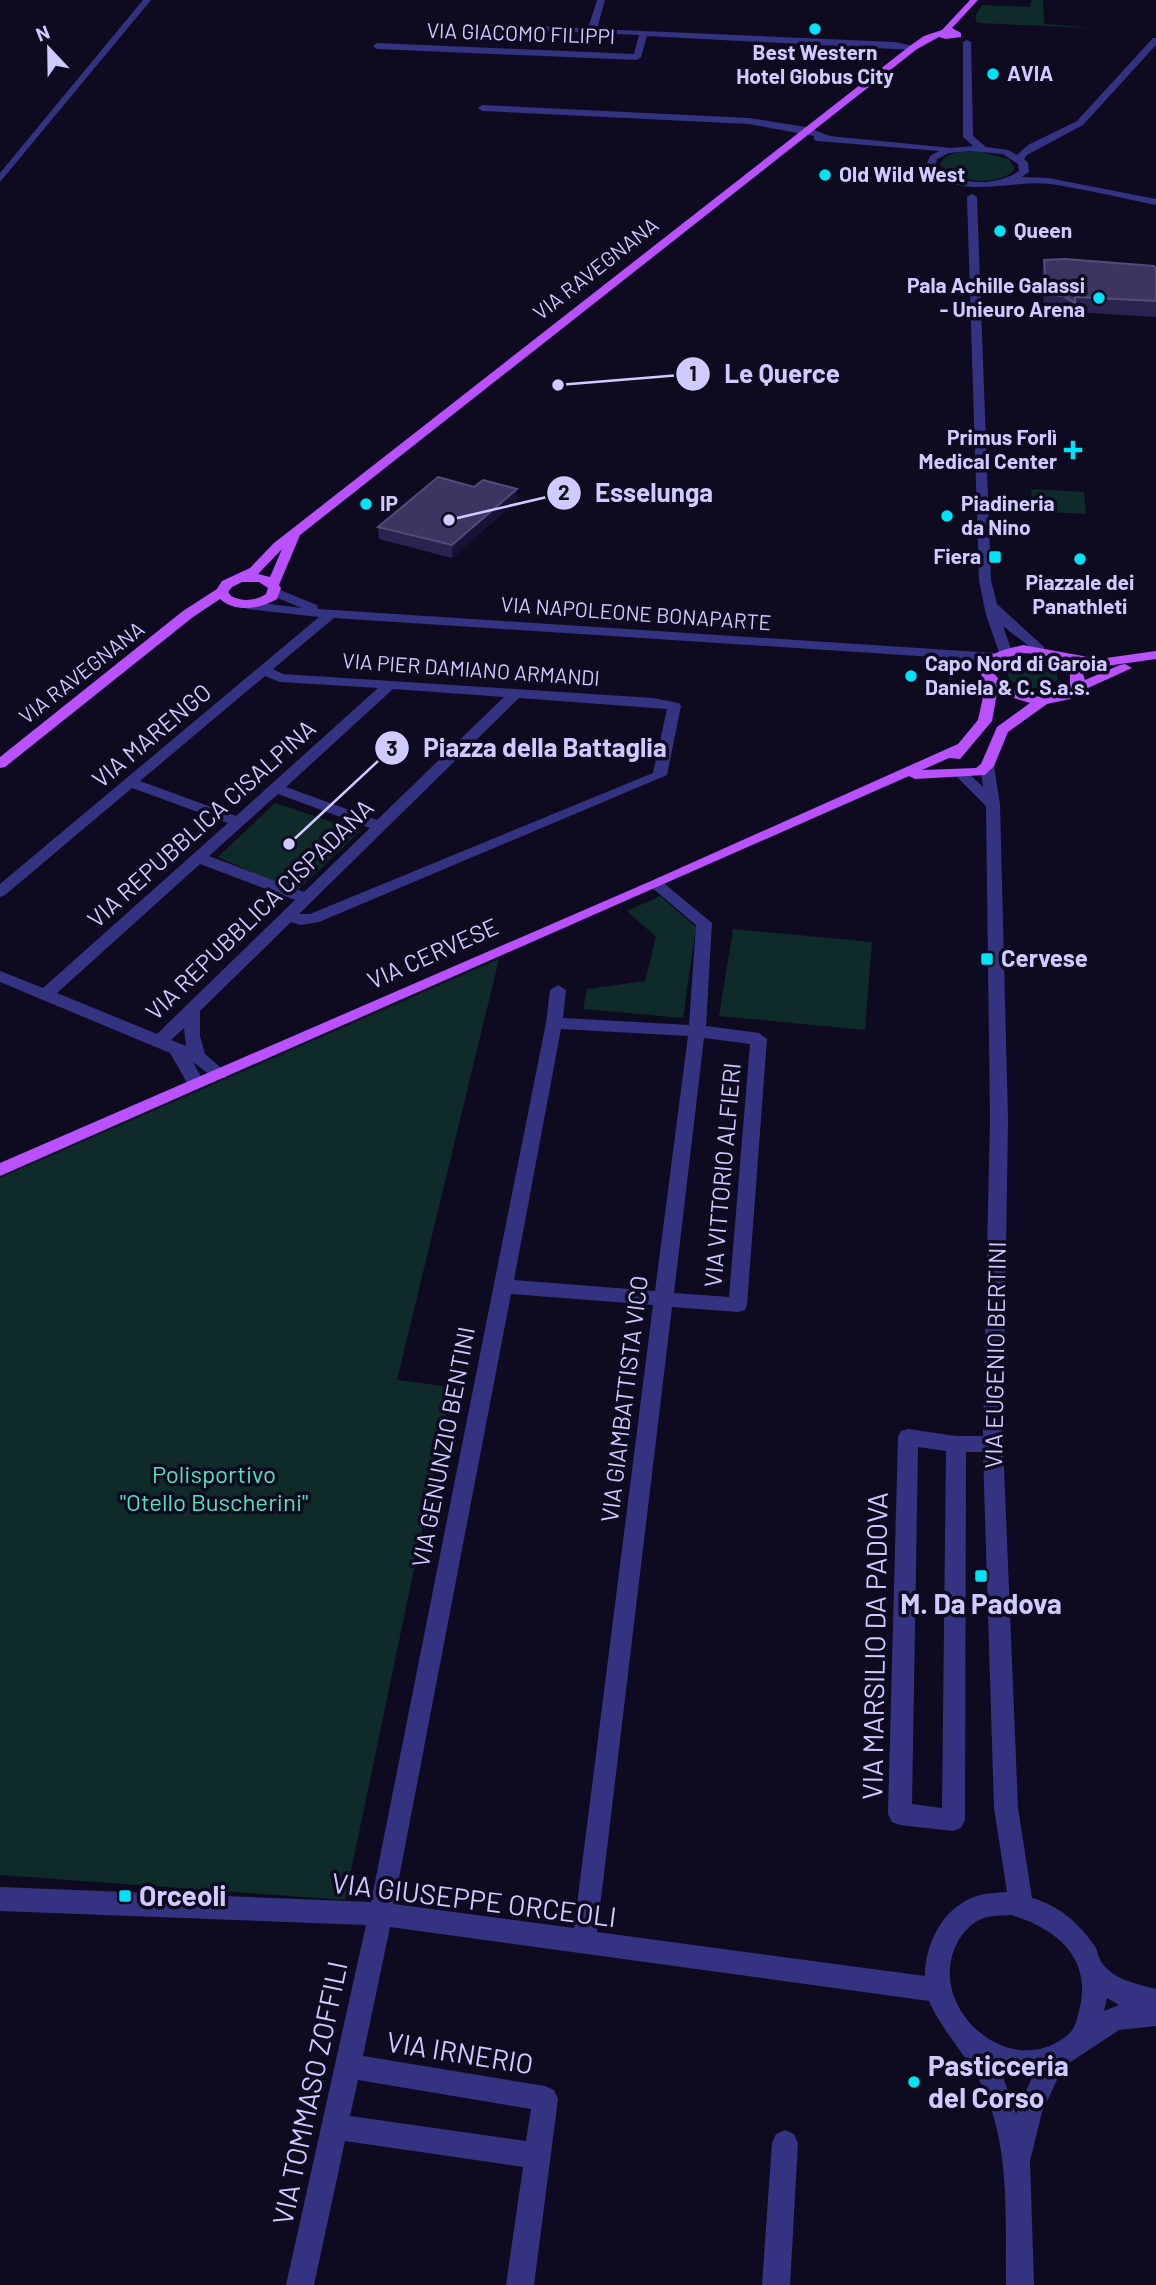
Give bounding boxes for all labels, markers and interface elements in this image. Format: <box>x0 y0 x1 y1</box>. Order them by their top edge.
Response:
north arrow <box>14 14 84 84</box>
street label: VIA GIACOMO FILIPPI <box>426 17 616 48</box>
text: N <box>32 20 53 46</box>
marker: Best Western Hotel Globus City <box>807 21 823 37</box>
place label: Best Western Hotel Globus City <box>736 39 894 88</box>
place label: AVIA <box>1007 60 1053 85</box>
marker: AVIA <box>985 66 1001 82</box>
place label: Old Wild West <box>839 161 965 186</box>
marker: Old Wild West <box>817 167 833 183</box>
street label: VIA RAVEGNANA <box>528 211 663 324</box>
place label: Queen <box>1014 217 1072 242</box>
marker: Queen <box>992 223 1008 239</box>
place label: Pala Achille Galassi - Unieuro Arena <box>907 272 1085 321</box>
marker: Pala Achille Galassi - Unieuro Arena <box>1091 290 1107 306</box>
callout: Le Querce <box>675 350 854 397</box>
text: Le Querce <box>724 357 840 388</box>
text: 1 <box>689 360 697 385</box>
place label: Primus Forlì Medical Center <box>919 424 1057 473</box>
marker: Primus Forlì Medical Center <box>1063 440 1083 460</box>
callout: Esselunga <box>546 469 728 516</box>
text: Esselunga <box>595 476 713 507</box>
text: 2 <box>558 479 570 504</box>
place label: IP <box>380 490 398 515</box>
place label: Piadineria da Nino <box>961 490 1055 539</box>
marker: IP <box>358 496 374 512</box>
marker: Piadineria da Nino <box>939 508 955 524</box>
place label: Fiera <box>933 543 981 568</box>
marker: Fiera <box>987 549 1003 565</box>
marker: Piazzale dei Panathleti <box>1072 551 1088 567</box>
place label: Piazzale dei Panathleti <box>1026 569 1134 618</box>
street label: VIA NAPOLEONE BONAPARTE <box>500 591 772 634</box>
street label: VIA RAVEGNANA <box>14 615 149 728</box>
street label: VIA PIER DAMIANO ARMANDI <box>342 647 601 690</box>
place label: Capo Nord di Garoia Daniela & C. S.a.s. <box>925 650 1107 699</box>
marker: Capo Nord di Garoia Daniela & C. S.a.s. <box>903 668 919 684</box>
street label: VIA MARENGO <box>86 677 216 793</box>
street label: VIA REPUBBLICA CISALPINA <box>81 713 321 933</box>
callout: Piazza della Battaglia <box>375 725 681 772</box>
text: Piazza della Battaglia <box>423 731 667 762</box>
text: 3 <box>386 735 398 760</box>
street label: VIA REPUBBLICA CISPADANA <box>139 792 379 1025</box>
street label: VIA CERVESE <box>362 911 502 994</box>
place label: Cervese <box>1001 943 1088 972</box>
marker: Cervese <box>979 951 995 967</box>
street label: VIA VITTORIO ALFIERI <box>697 1061 746 1288</box>
street label: VIA EUGENIO BERTINI <box>978 1241 1011 1469</box>
street label: VIA GIAMBATTISTA VICO <box>594 1274 653 1524</box>
street label: VIA GENUNZIO BENTINI <box>405 1324 480 1569</box>
park label: Polisportivo "Otello Buscherini" <box>120 1459 308 1516</box>
street label: VIA MARSILIO DA PADOVA <box>854 1492 894 1800</box>
marker: M. Da Padova <box>973 1568 989 1584</box>
place label: M. Da Padova <box>900 1586 1062 1620</box>
street label: VIA GIUSEPPE ORCEOLI <box>330 1865 619 1933</box>
place label: Orceoli <box>139 1878 226 1912</box>
marker: Orceoli <box>117 1888 133 1904</box>
street label: VIA TOMMASO ZOFFILI <box>264 1958 354 2228</box>
street label: VIA IRNERIO <box>384 2024 536 2080</box>
place label: Pasticceria del Corso <box>928 2048 1069 2114</box>
marker: Pasticceria del Corso <box>906 2074 922 2090</box>

